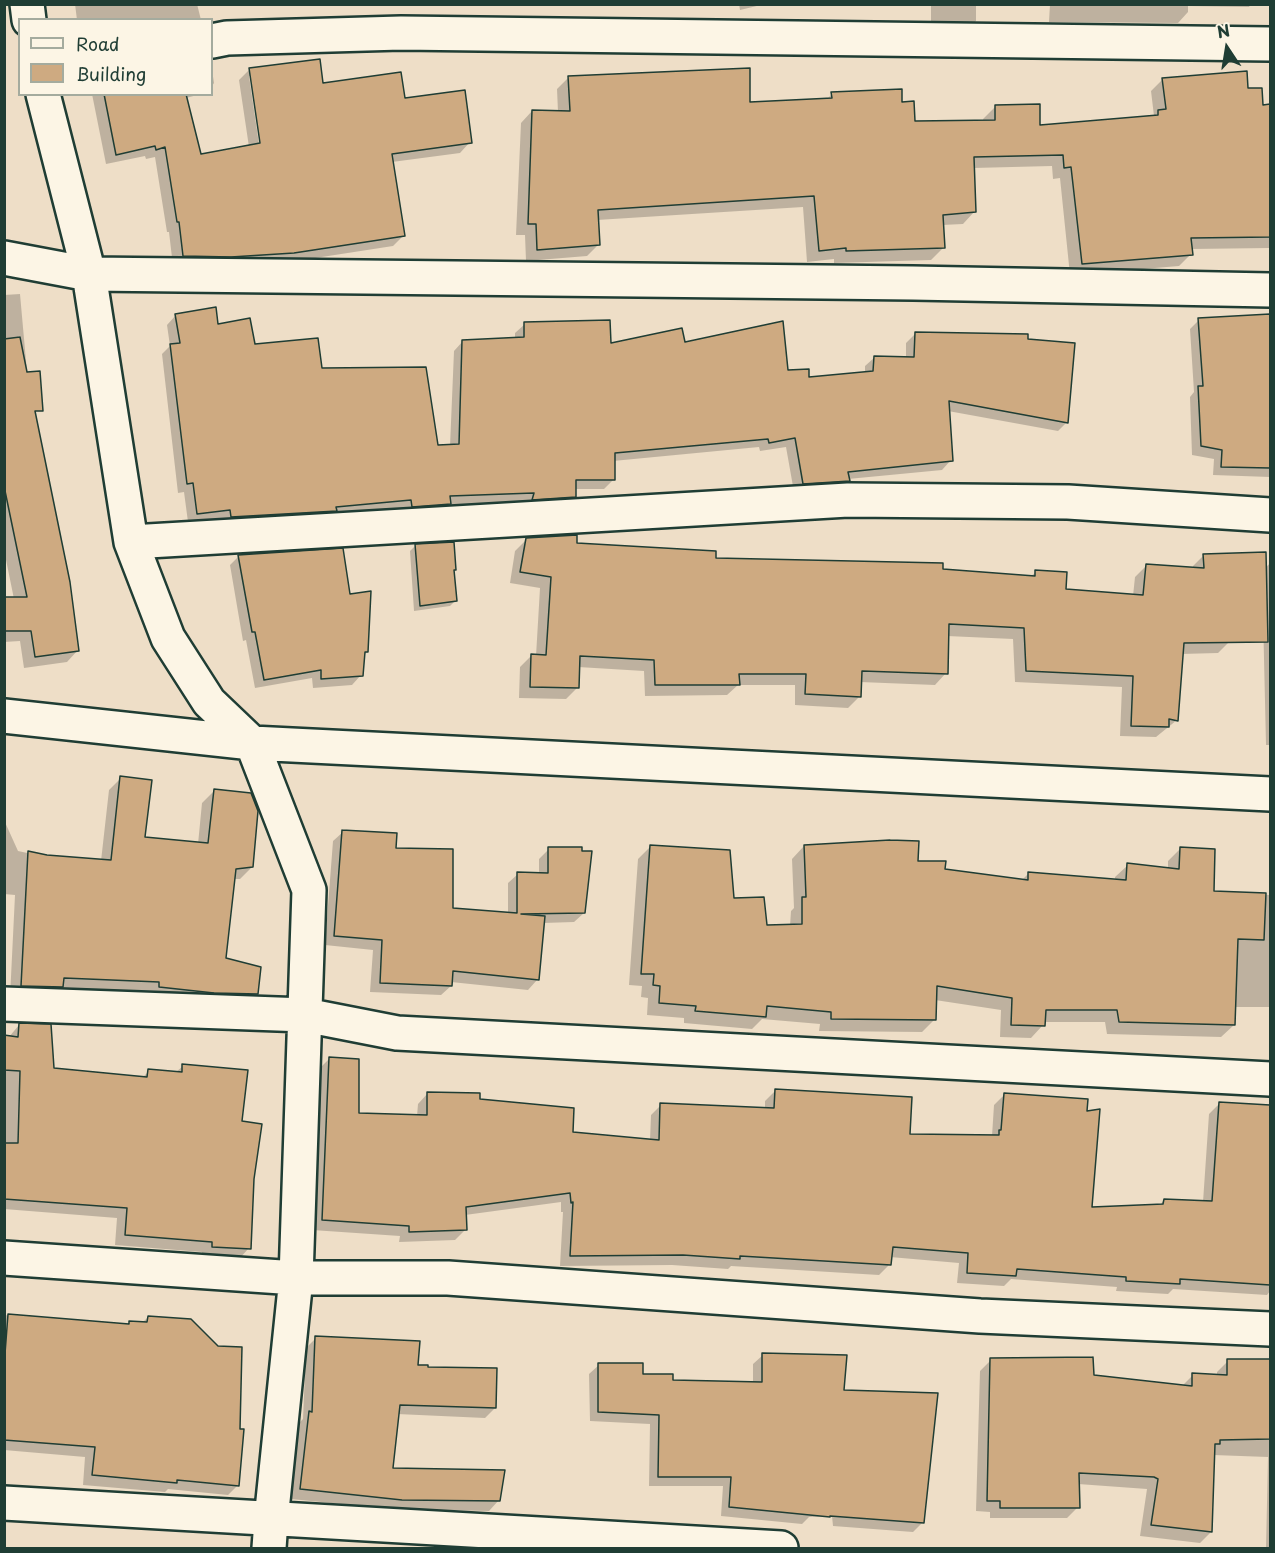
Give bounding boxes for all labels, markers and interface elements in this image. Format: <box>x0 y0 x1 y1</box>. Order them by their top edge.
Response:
text: N <box>1215 17 1232 43</box>
legend <box>18 18 213 96</box>
north arrow <box>1197 18 1257 78</box>
text: Road <box>76 30 120 57</box>
text: Building <box>76 60 146 87</box>

